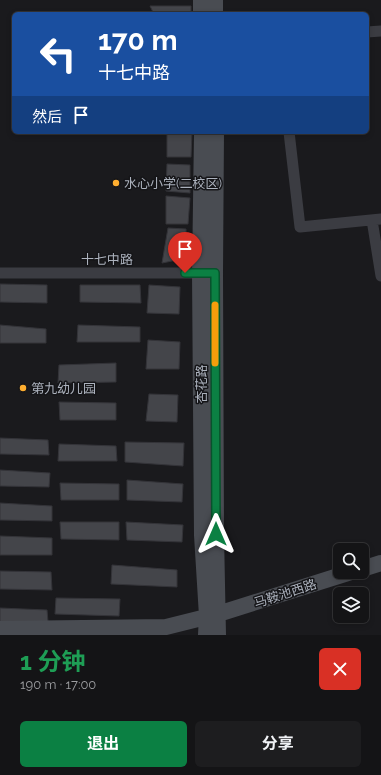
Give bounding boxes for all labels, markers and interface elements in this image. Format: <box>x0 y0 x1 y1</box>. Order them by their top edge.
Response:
text: 170 m <box>98 24 178 57</box>
icon: left <box>32 28 84 80</box>
text: 十七中路 <box>98 62 170 83</box>
icon: arrive <box>70 104 92 126</box>
text: 然后 <box>32 108 62 126</box>
place label: 水心小学(二校区) <box>124 176 222 191</box>
marker: 水心小学(二校区) <box>111 178 121 188</box>
pin <box>168 232 202 273</box>
icon: arrive <box>174 238 196 260</box>
street label: 十七中路 <box>81 252 133 267</box>
street label: 杏花路 <box>194 364 209 404</box>
place label: 第九幼儿园 <box>31 381 96 396</box>
marker: 第九幼儿园 <box>18 383 28 393</box>
position arrow <box>195 513 237 555</box>
map controls <box>333 543 369 623</box>
button: search <box>333 543 369 579</box>
street label: 马鞍池西路 <box>252 576 318 611</box>
button: layers <box>333 587 369 623</box>
text: 1 分钟 <box>20 647 86 676</box>
button: close <box>319 648 361 690</box>
text: 190 m · 17:00 <box>20 677 96 692</box>
button: 退出 <box>20 721 187 767</box>
button: 分享 <box>195 721 361 767</box>

